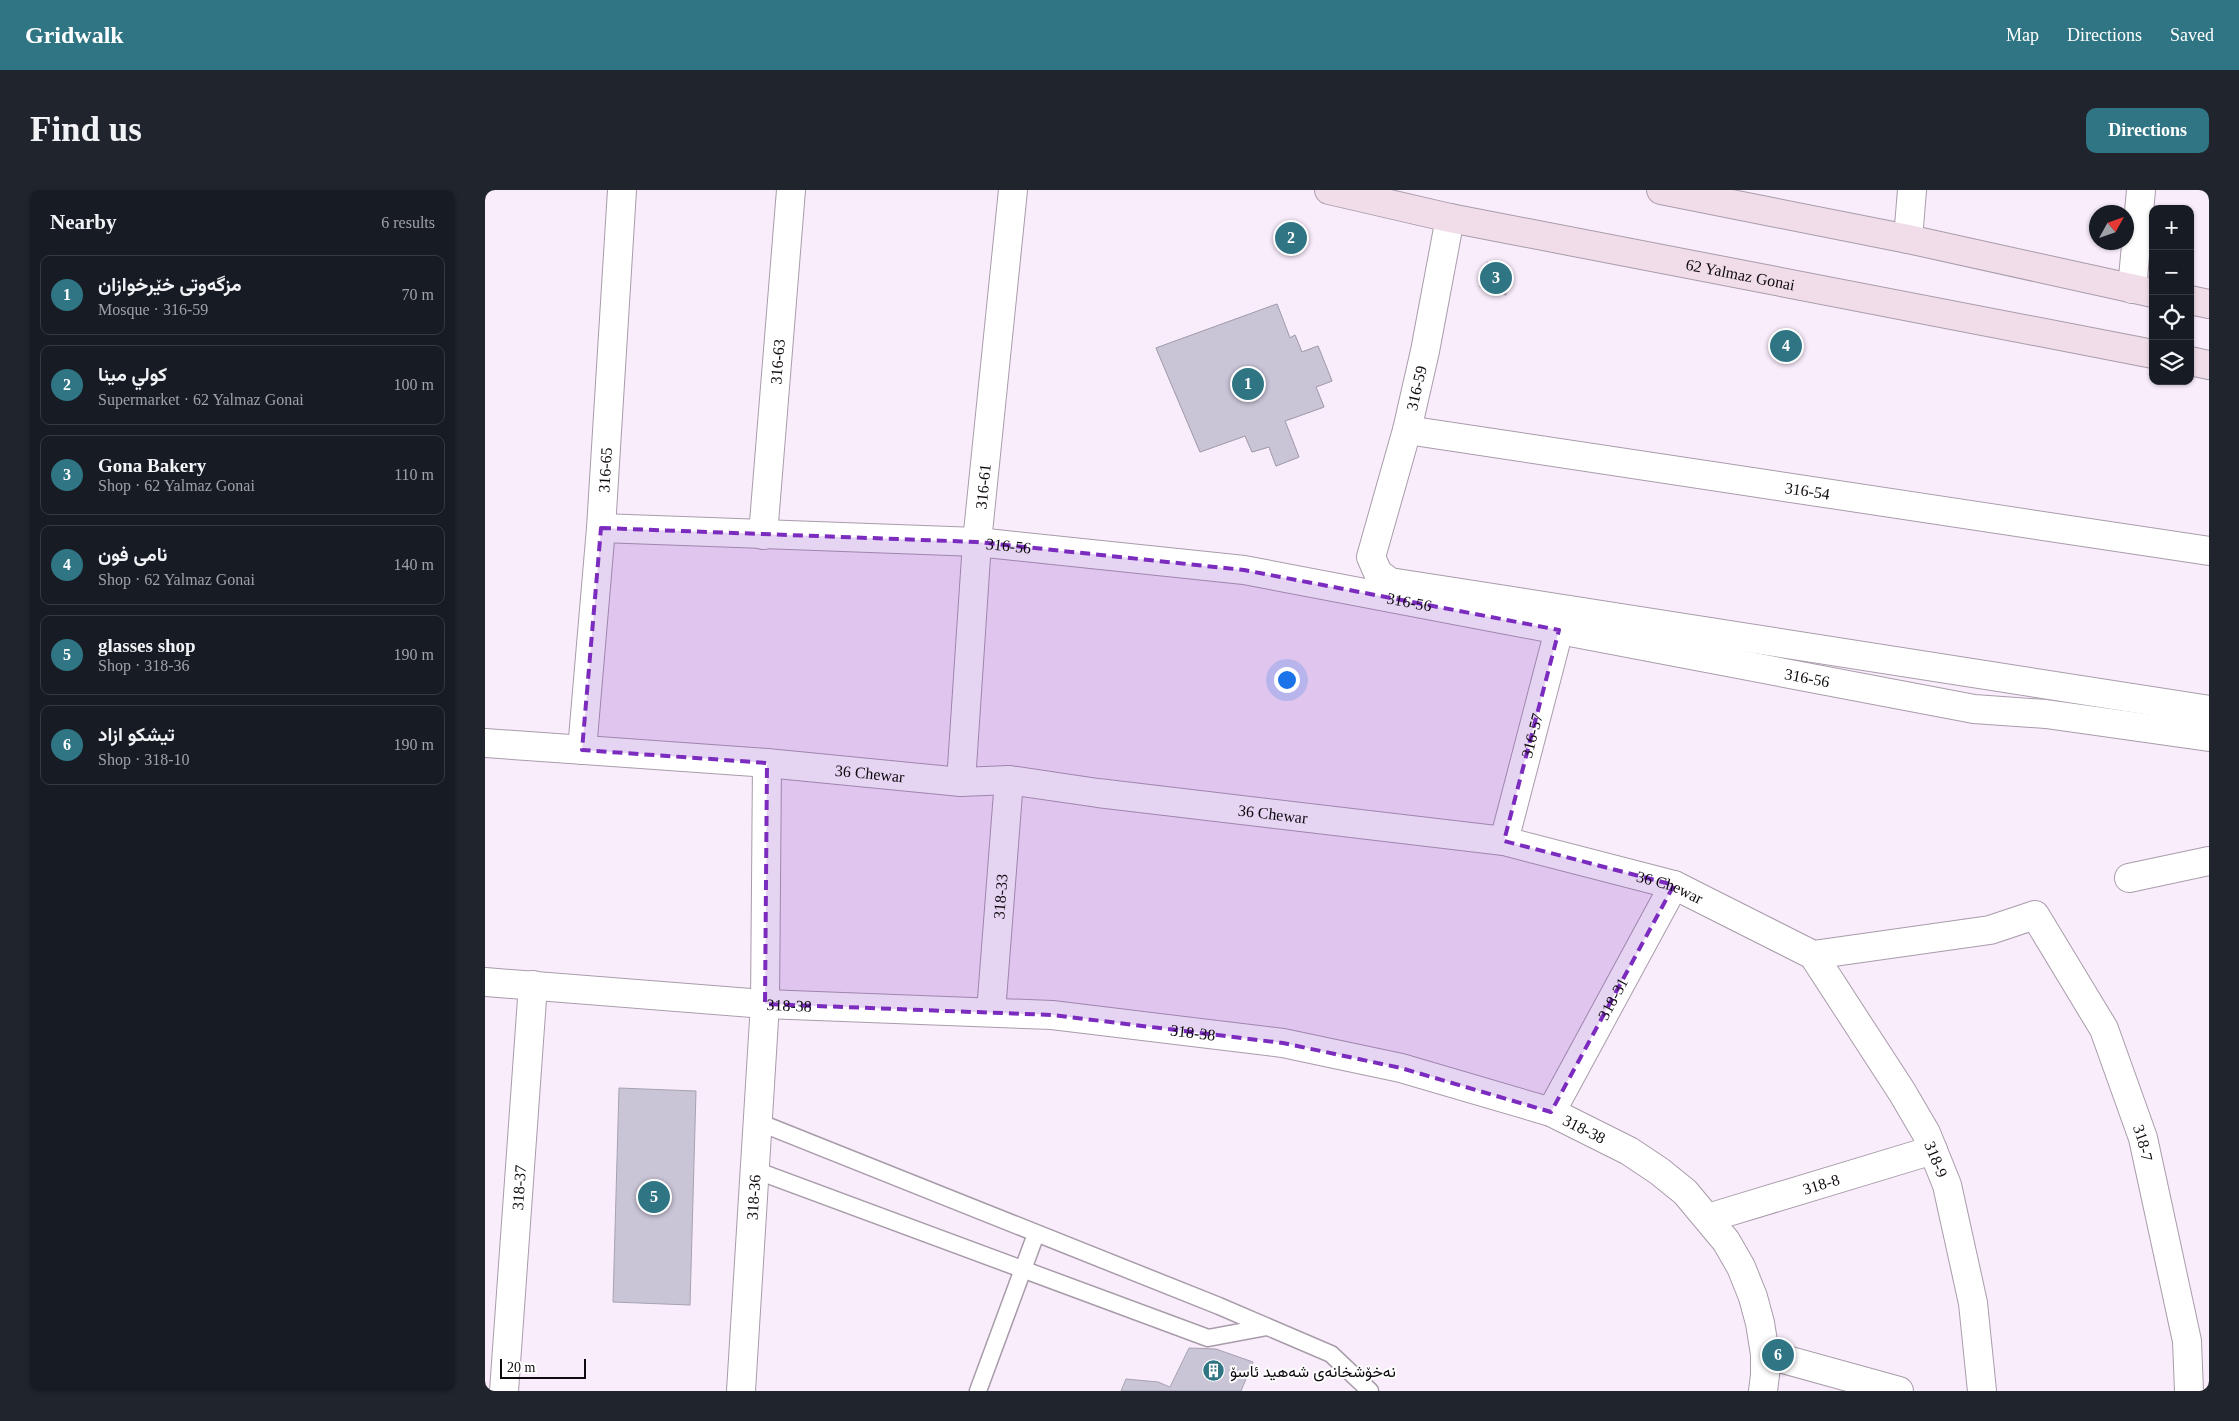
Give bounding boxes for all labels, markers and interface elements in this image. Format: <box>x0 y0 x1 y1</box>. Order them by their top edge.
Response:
text: Gridwalk <box>25 22 124 48</box>
text: Map <box>2006 25 2039 45</box>
text: Directions <box>2067 25 2142 45</box>
text: Saved <box>2170 25 2214 45</box>
button: Directions <box>2086 108 2209 153</box>
text: Find us <box>30 110 142 149</box>
north arrow <box>2089 205 2134 250</box>
map controls <box>2149 205 2194 385</box>
button: + <box>2149 205 2194 250</box>
text: Nearby <box>50 210 117 234</box>
text: 6 results <box>381 214 435 231</box>
pin: 2 <box>1275 219 1307 257</box>
button: − <box>2149 250 2194 295</box>
street label: 62 Yalmaz Gonai <box>1684 256 1797 294</box>
pin: 3 <box>1480 259 1512 297</box>
text: مزگەوتی خێرخوازان <box>98 274 242 295</box>
text: 1 <box>63 286 71 303</box>
text: 70 m <box>402 286 434 303</box>
button: locate <box>2149 295 2194 340</box>
text: Mosque · 316-59 <box>98 301 208 318</box>
pin: 4 <box>1770 327 1802 365</box>
street label: 316-63 <box>767 338 788 385</box>
button: layers <box>2149 340 2194 385</box>
text: كولي مينا <box>98 364 167 385</box>
street label: 316-59 <box>1403 364 1430 412</box>
pin: 1 <box>1232 365 1264 403</box>
text: 2 <box>63 376 71 393</box>
text: 100 m <box>394 376 434 393</box>
text: Supermarket · 62 Yalmaz Gonai <box>98 391 304 408</box>
street label: 316-65 <box>595 447 615 493</box>
text: Gona Bakery <box>98 455 206 476</box>
street label: 316-61 <box>972 463 994 510</box>
text: 3 <box>63 466 71 483</box>
text: 110 m <box>394 466 434 483</box>
text: Shop · 62 Yalmaz Gonai <box>98 477 255 494</box>
street label: 316-54 <box>1784 479 1831 503</box>
street label: 316-56 <box>985 535 1032 557</box>
text: نامی فون <box>98 544 167 565</box>
text: 4 <box>63 556 71 573</box>
text: 140 m <box>394 556 434 573</box>
text: Shop · 62 Yalmaz Gonai <box>98 571 255 588</box>
street label: 316-56 <box>1385 589 1433 615</box>
text: glasses shop <box>98 635 196 656</box>
text: 5 <box>63 646 71 663</box>
text: 190 m <box>394 646 434 663</box>
text: Shop · 318-36 <box>98 657 190 674</box>
street label: 316-56 <box>1783 665 1831 690</box>
your location <box>1274 667 1300 693</box>
street label: 316-57 <box>1518 712 1546 760</box>
text: تيشكو ازاد <box>98 724 175 745</box>
text: 6 <box>63 736 71 753</box>
text: 190 m <box>394 736 434 753</box>
text: Shop · 318-10 <box>98 751 190 768</box>
street label: 36 Chewar <box>834 762 906 785</box>
street label: 36 Chewar <box>1237 802 1309 827</box>
street label: 36 Chewar <box>1635 868 1706 907</box>
street label: 318-33 <box>990 873 1011 920</box>
street label: 318-31 <box>1595 975 1631 1023</box>
street label: 318-38 <box>766 996 812 1015</box>
street label: 318-38 <box>1169 1021 1216 1044</box>
street label: 318-38 <box>1560 1111 1608 1147</box>
street label: 318-7 <box>2130 1122 2156 1163</box>
street label: 318-9 <box>1921 1139 1951 1180</box>
street label: 318-37 <box>509 1164 529 1211</box>
street label: 318-8 <box>1801 1171 1841 1198</box>
street label: 318-36 <box>744 1174 763 1221</box>
pin: 5 <box>638 1178 670 1216</box>
pin: 6 <box>1762 1336 1794 1374</box>
scale bar <box>500 1356 586 1379</box>
building icon: نەخۆشخانەی شەهید ئاسۆ <box>1202 1359 1226 1383</box>
text: 20 m <box>507 1360 535 1375</box>
place label: نەخۆشخانەی شەهید ئاسۆ <box>1230 1363 1396 1382</box>

